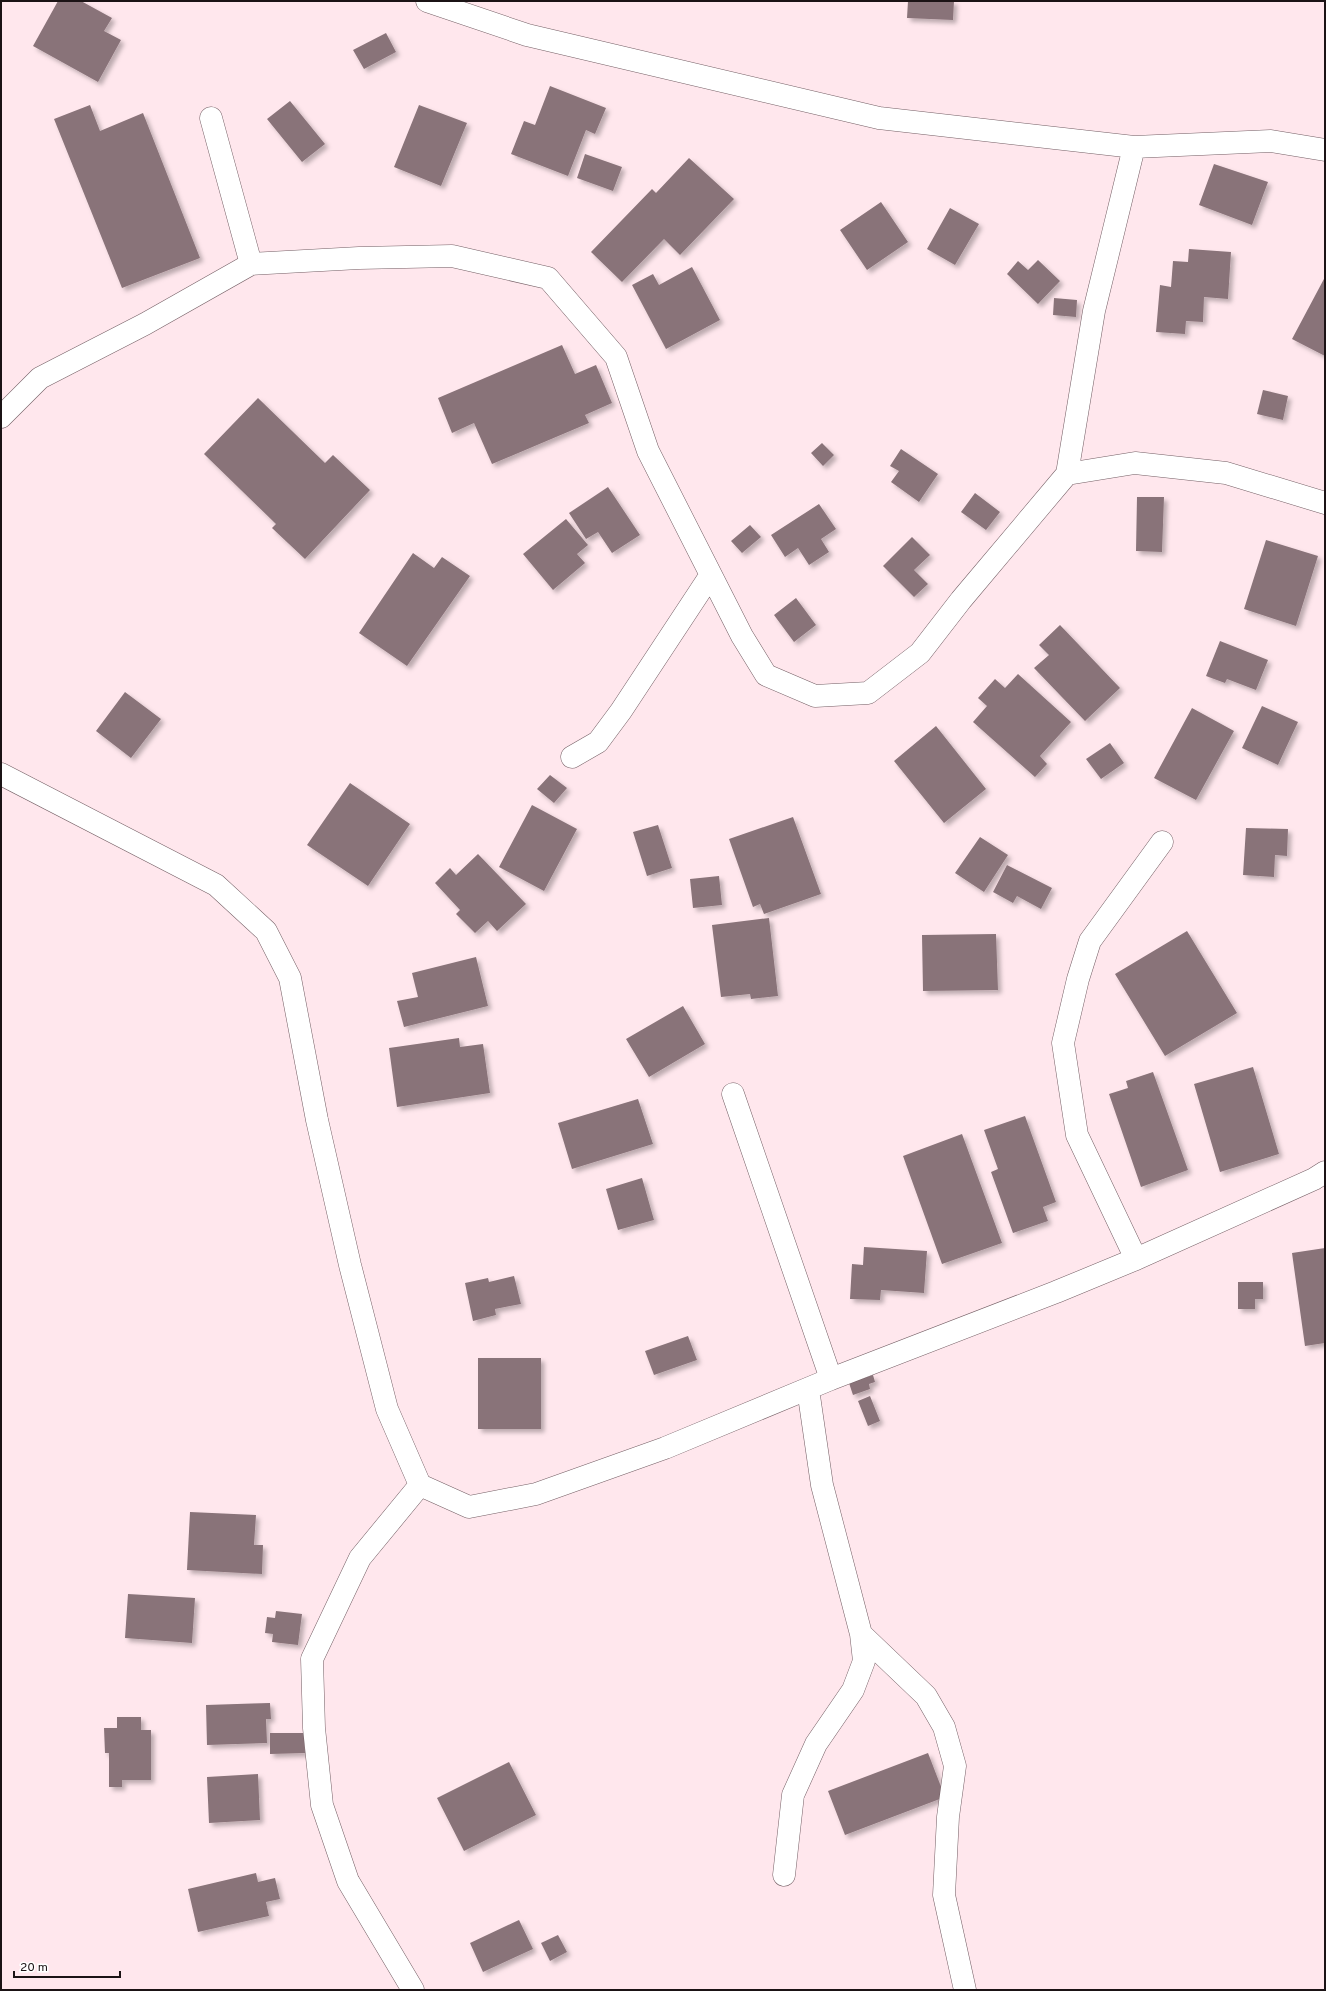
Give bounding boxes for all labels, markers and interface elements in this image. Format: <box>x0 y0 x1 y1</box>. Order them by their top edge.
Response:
scale bar <box>14 1953 120 1979</box>
text: 20 m <box>20 1960 48 1976</box>

